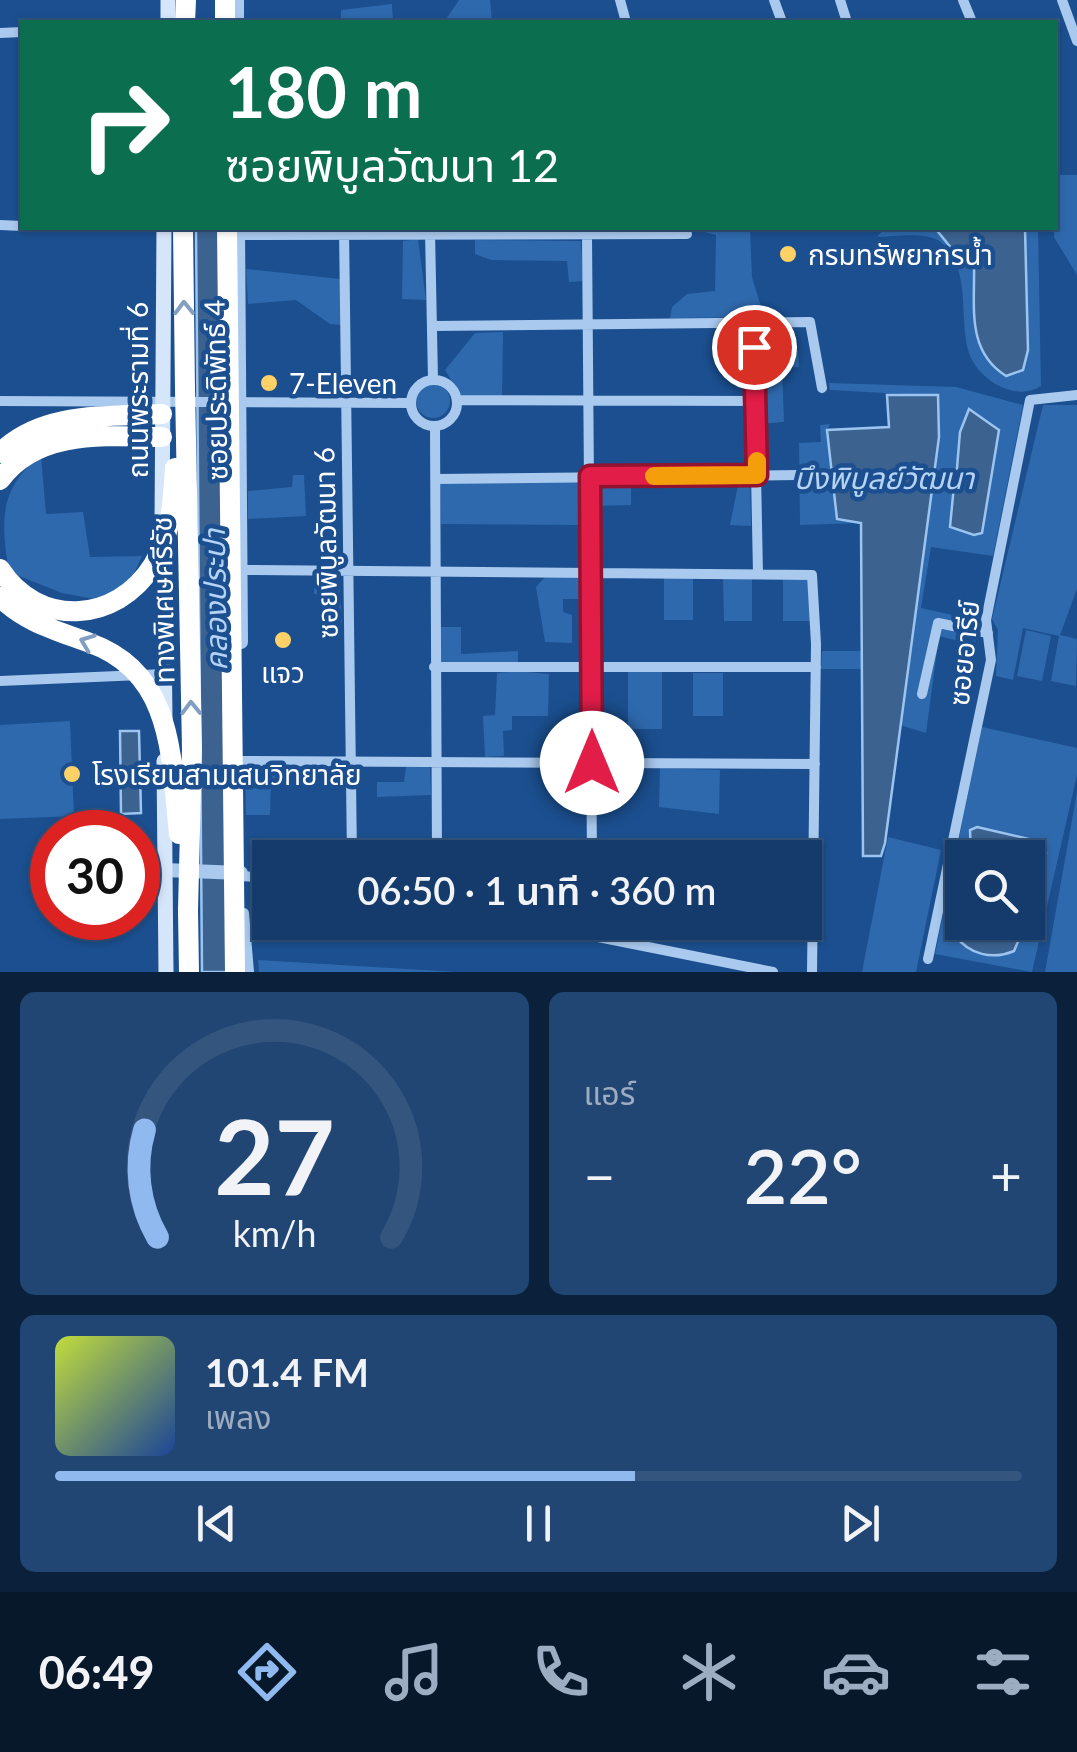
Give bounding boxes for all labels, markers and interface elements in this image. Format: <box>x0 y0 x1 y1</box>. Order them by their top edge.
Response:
text: 180 m <box>225 49 422 133</box>
icon: right <box>60 60 190 190</box>
text: ซอยพิบูลวัฒนา 12 <box>225 138 559 192</box>
place label: กรมทรัพยากรน้ำ <box>808 236 993 271</box>
marker: กรมทรัพยากรน้ำ <box>777 243 799 265</box>
street label: ซอยประดิพัทธ์ 4 <box>196 299 234 481</box>
one-way arrow <box>173 300 194 316</box>
street label: ถนนพระรามที่ 6 <box>119 302 154 478</box>
pin <box>712 305 797 390</box>
icon: arrive <box>727 320 782 375</box>
place label: 7-Eleven <box>289 366 397 400</box>
marker: 7-Eleven <box>258 372 280 394</box>
street label: ซอยพิบูลวัฒนา 6 <box>306 447 346 639</box>
water label: บึงพิบูลย์วัฒนา <box>794 459 976 497</box>
street label: ทางพิเศษศรีรัช <box>144 516 180 684</box>
water label: คลองประปา <box>195 527 233 671</box>
street label: ซอยอารีย์ <box>941 598 985 707</box>
marker: แจว <box>272 629 294 651</box>
one-way arrow <box>80 633 97 654</box>
place label: แจว <box>261 655 305 689</box>
one-way arrow <box>180 699 202 714</box>
position arrow <box>540 711 644 815</box>
place label: โรงเรียนสามเสนวิทยาลัย <box>92 757 362 791</box>
marker: โรงเรียนสามเสนวิทยาลัย <box>61 763 83 785</box>
speed limit sign: 30 <box>30 810 160 940</box>
map controls <box>945 840 1045 940</box>
button: search <box>945 840 1045 940</box>
text: 06:50 · 1 นาที · 360 m <box>358 867 716 913</box>
text: แอร์ <box>584 1073 635 1112</box>
text: 27 <box>214 1092 335 1217</box>
text: 22° <box>744 1130 862 1220</box>
text: − <box>584 1142 615 1208</box>
text: + <box>990 1142 1022 1208</box>
text: km/h <box>232 1212 316 1255</box>
text: 101.4 FM <box>205 1349 369 1395</box>
text: เพลง <box>205 1397 272 1436</box>
icon: previous <box>189 1496 244 1551</box>
icon: pause <box>511 1496 566 1551</box>
icon: next <box>833 1496 888 1551</box>
icon: directions <box>232 1637 302 1707</box>
icon: music <box>379 1637 449 1707</box>
icon: phone <box>526 1637 596 1707</box>
icon: climate <box>674 1637 744 1707</box>
icon: car <box>821 1637 891 1707</box>
icon: filters <box>968 1637 1038 1707</box>
text: 06:49 <box>39 1645 155 1699</box>

